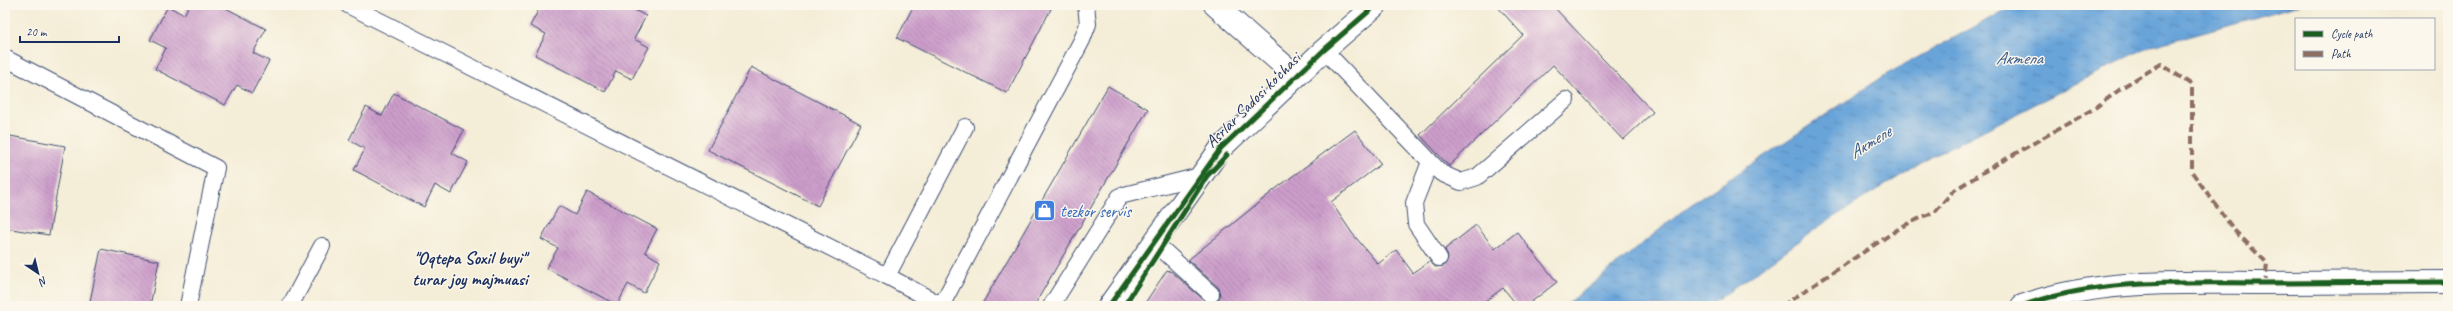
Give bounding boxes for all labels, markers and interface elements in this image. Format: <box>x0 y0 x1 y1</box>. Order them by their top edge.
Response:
scale bar <box>20 18 119 44</box>
legend <box>2295 18 2435 70</box>
text: 20 m <box>26 24 48 40</box>
text: Cycle path <box>2331 26 2373 42</box>
text: Path <box>2331 46 2351 62</box>
street label: Asrlar Sadosi ko‘chasi <box>1201 47 1306 152</box>
water label: Актепа <box>1996 47 2044 69</box>
water label: Актепе <box>1845 119 1898 163</box>
shop icon: tezkor servis <box>1031 198 1057 224</box>
place label: tezkor servis <box>1060 201 1132 222</box>
district label: "Oqtepa Soxil buyi" turar joy majmuasi <box>412 247 530 290</box>
north arrow <box>18 253 58 293</box>
text: N <box>35 274 51 290</box>

